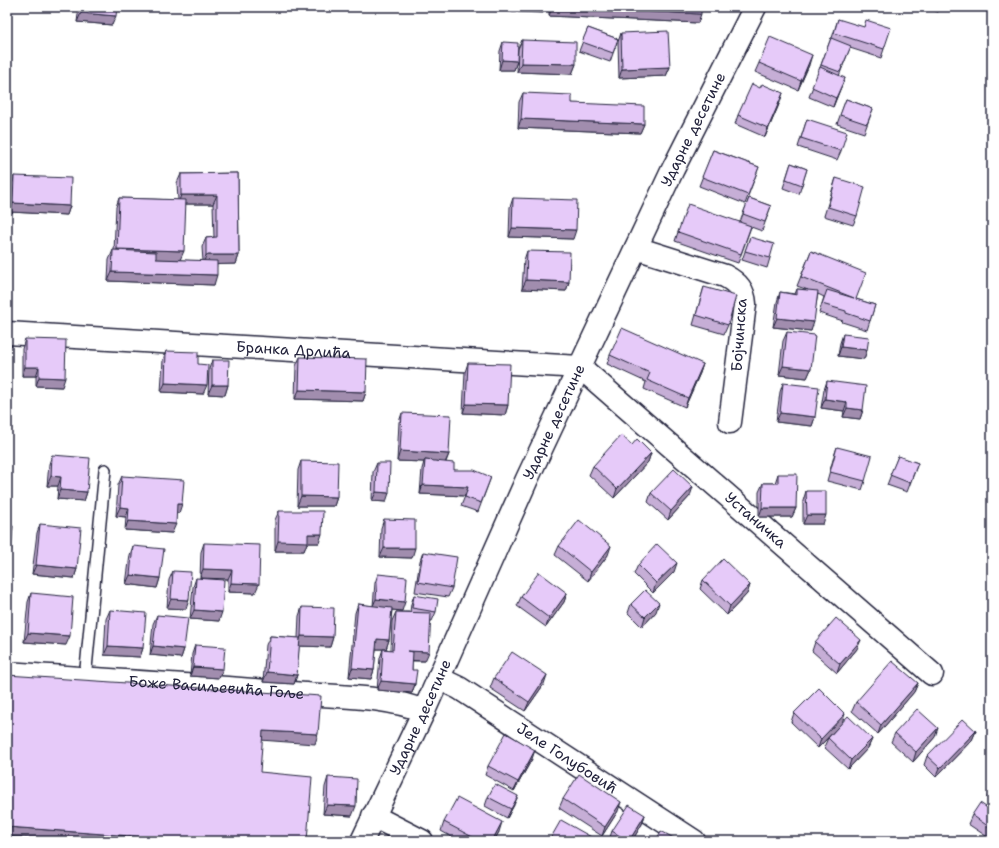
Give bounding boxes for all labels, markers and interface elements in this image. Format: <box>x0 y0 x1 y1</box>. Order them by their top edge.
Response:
street label: Ударне десетине <box>656 69 730 190</box>
street label: Бојчинска <box>726 297 752 372</box>
street label: Бранка Дрлића <box>235 337 352 363</box>
street label: Ударне десетине <box>518 361 590 483</box>
street label: Устаничка <box>720 488 791 553</box>
street label: Ударне десетине <box>385 656 456 778</box>
street label: Боже Васиљевића Гоље <box>128 671 305 704</box>
street label: Јеле Голубовић <box>513 718 621 798</box>

